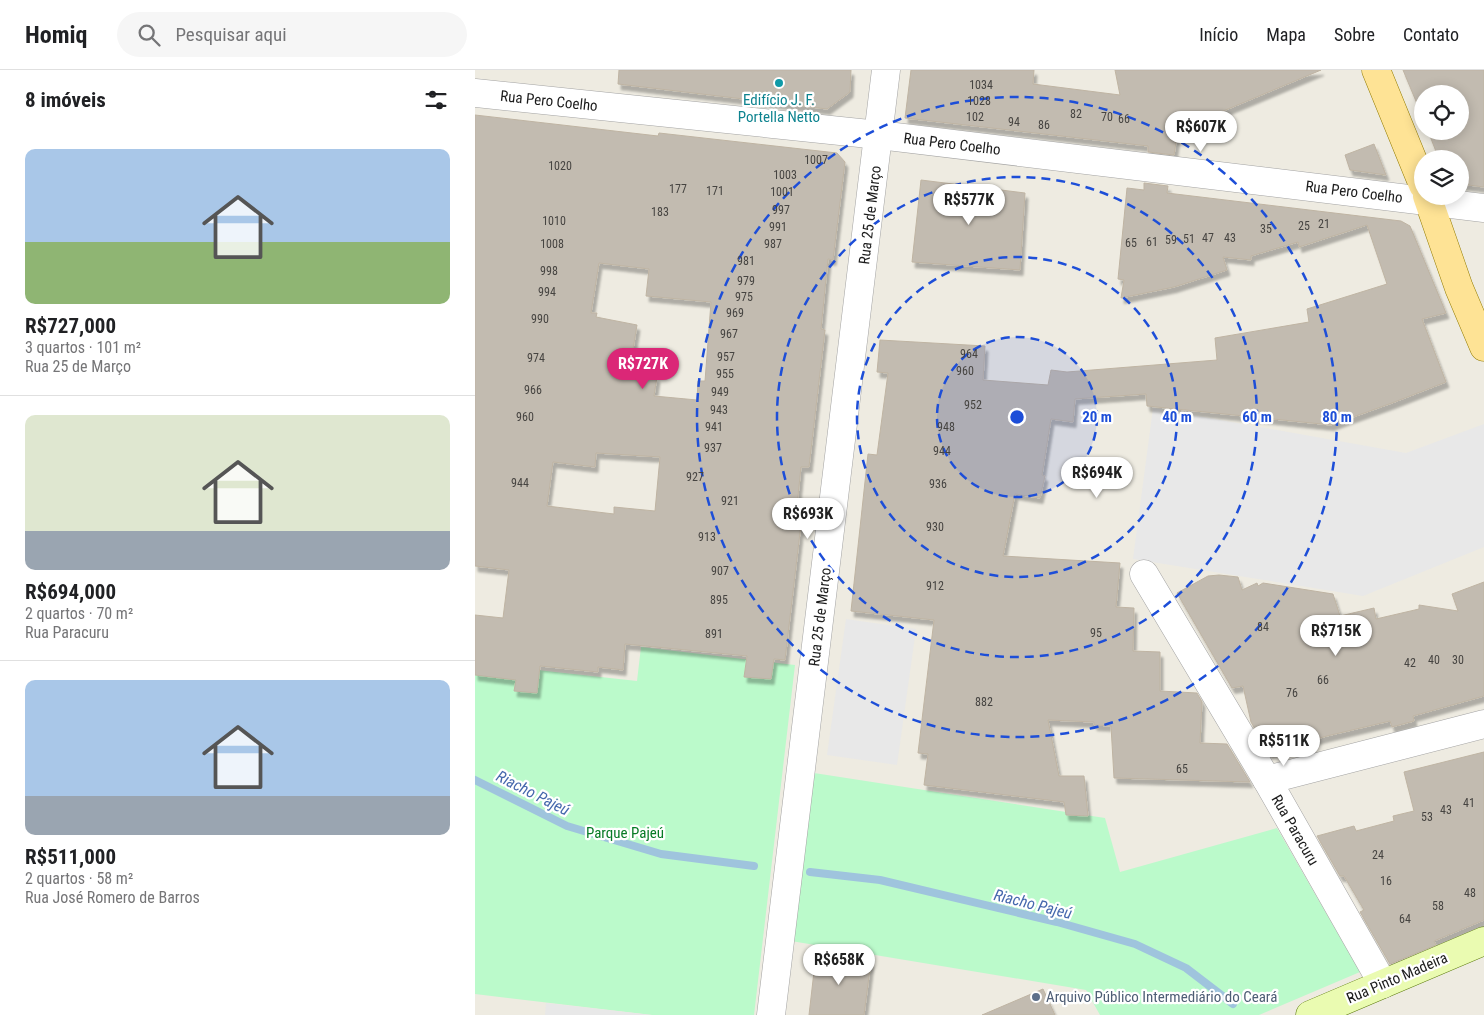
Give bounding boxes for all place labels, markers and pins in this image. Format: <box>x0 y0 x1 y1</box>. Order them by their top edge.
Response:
marker: Edifício J. F. Portella Netto <box>773 77 785 89</box>
place label: Edifício J. F. Portella Netto <box>738 91 820 126</box>
pin: R$607K <box>1160 111 1242 153</box>
pin: R$577K <box>928 184 1010 226</box>
pin: R$727K <box>602 348 684 390</box>
centre of rings <box>1008 408 1026 426</box>
pin: R$694K <box>1056 456 1138 499</box>
pin: R$693K <box>767 498 849 540</box>
pin: R$715K <box>1295 614 1377 657</box>
pin: R$511K <box>1243 724 1325 767</box>
pin: R$658K <box>798 944 880 986</box>
place label: Arquivo Público Intermediário do Ceará <box>1046 988 1277 1006</box>
marker: Arquivo Público Intermediário do Ceará <box>1030 991 1042 1003</box>

